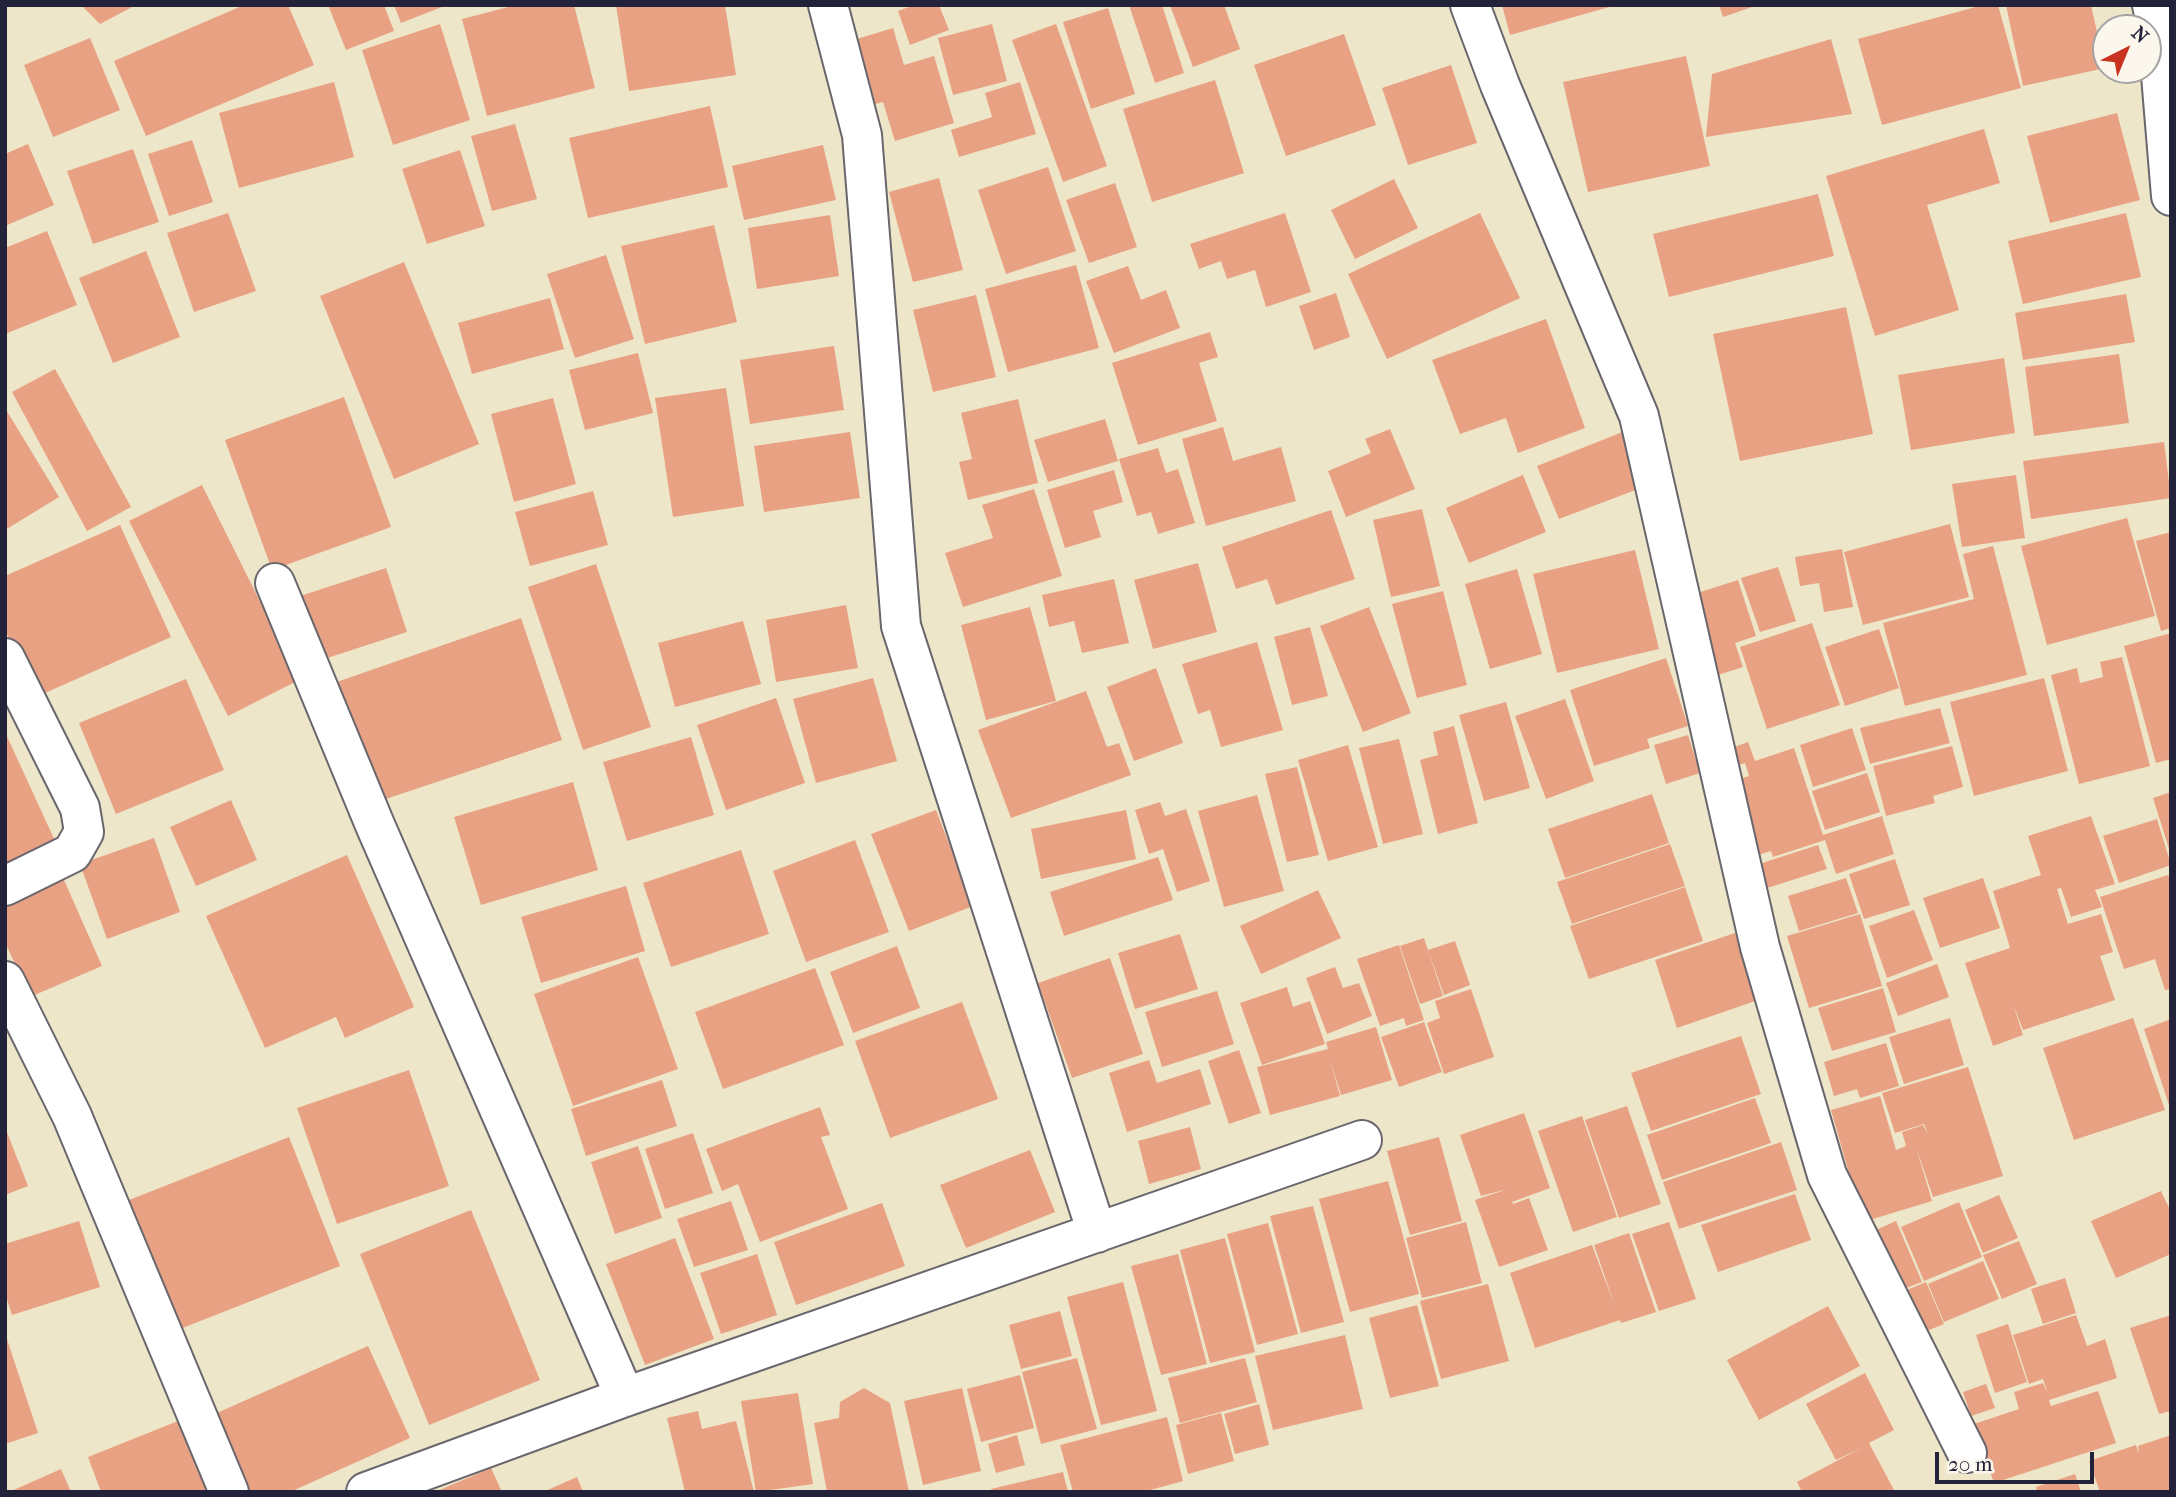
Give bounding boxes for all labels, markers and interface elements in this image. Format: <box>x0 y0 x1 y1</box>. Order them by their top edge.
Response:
north arrow <box>2092 14 2162 84</box>
text: N <box>2127 22 2153 48</box>
scale bar <box>1938 1438 2097 1482</box>
text: 20 m <box>1948 1452 1992 1476</box>

